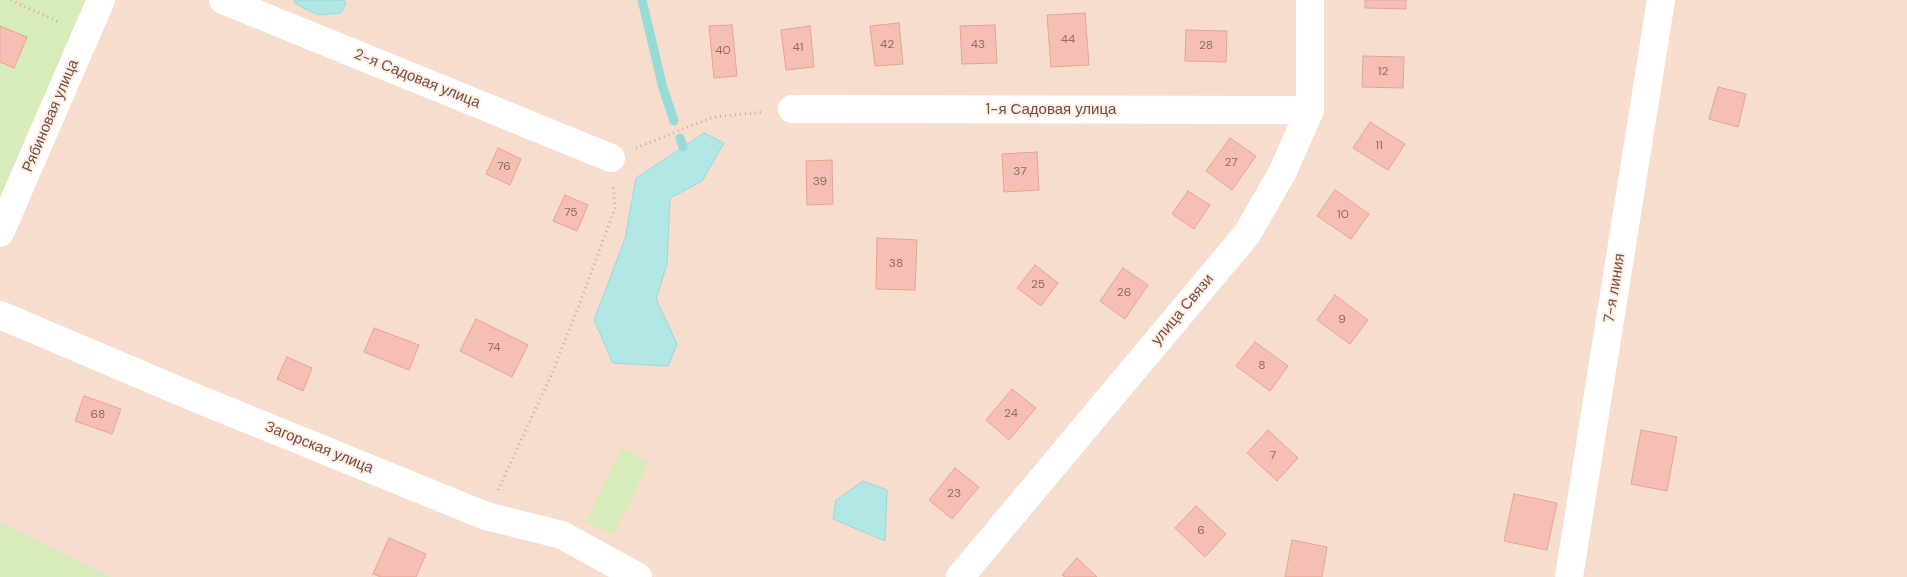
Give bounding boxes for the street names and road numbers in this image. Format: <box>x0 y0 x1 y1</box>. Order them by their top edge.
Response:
street label: 2-я Садовая улица <box>351 45 483 113</box>
street label: Рябиновая улица <box>19 57 83 175</box>
street label: 1-я Садовая улица <box>986 101 1116 119</box>
street label: 7-я линия <box>1601 252 1629 324</box>
street label: улица Связи <box>1148 271 1218 349</box>
street label: Загорская улица <box>262 418 376 478</box>

